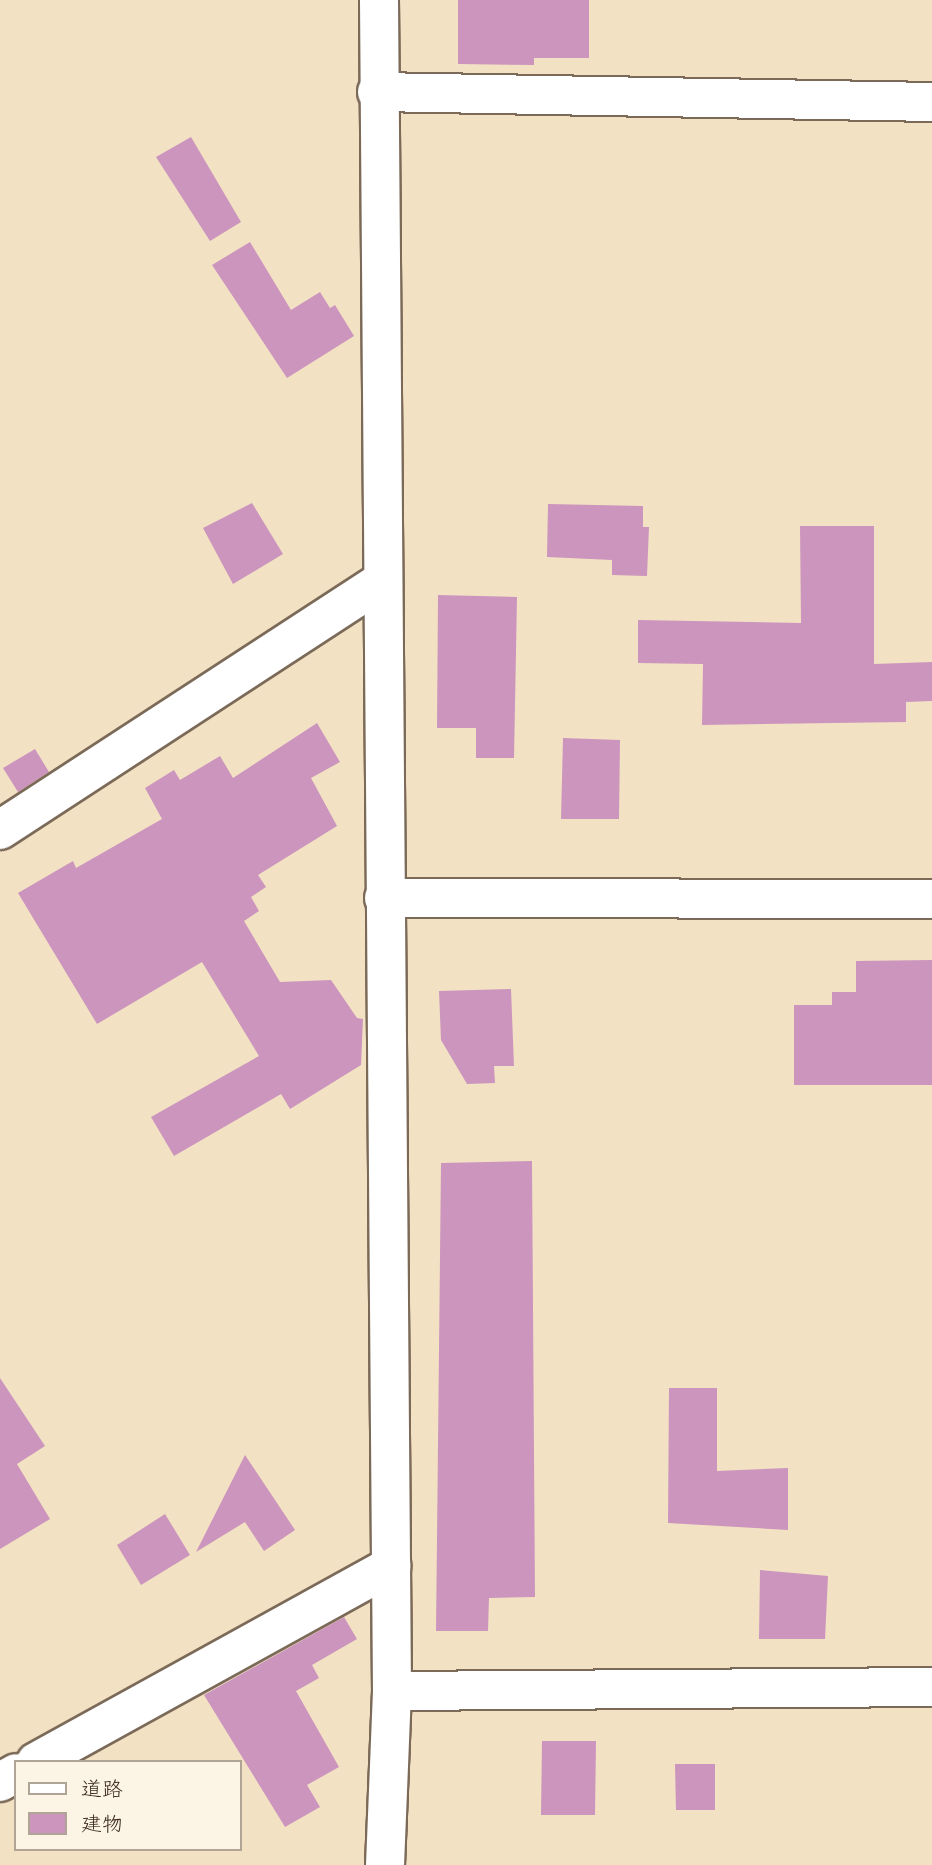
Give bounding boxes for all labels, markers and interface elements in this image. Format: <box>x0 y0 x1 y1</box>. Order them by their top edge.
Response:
legend <box>14 1760 242 1851</box>
text: 道路 <box>81 1776 123 1806</box>
text: 建物 <box>81 1811 123 1841</box>

